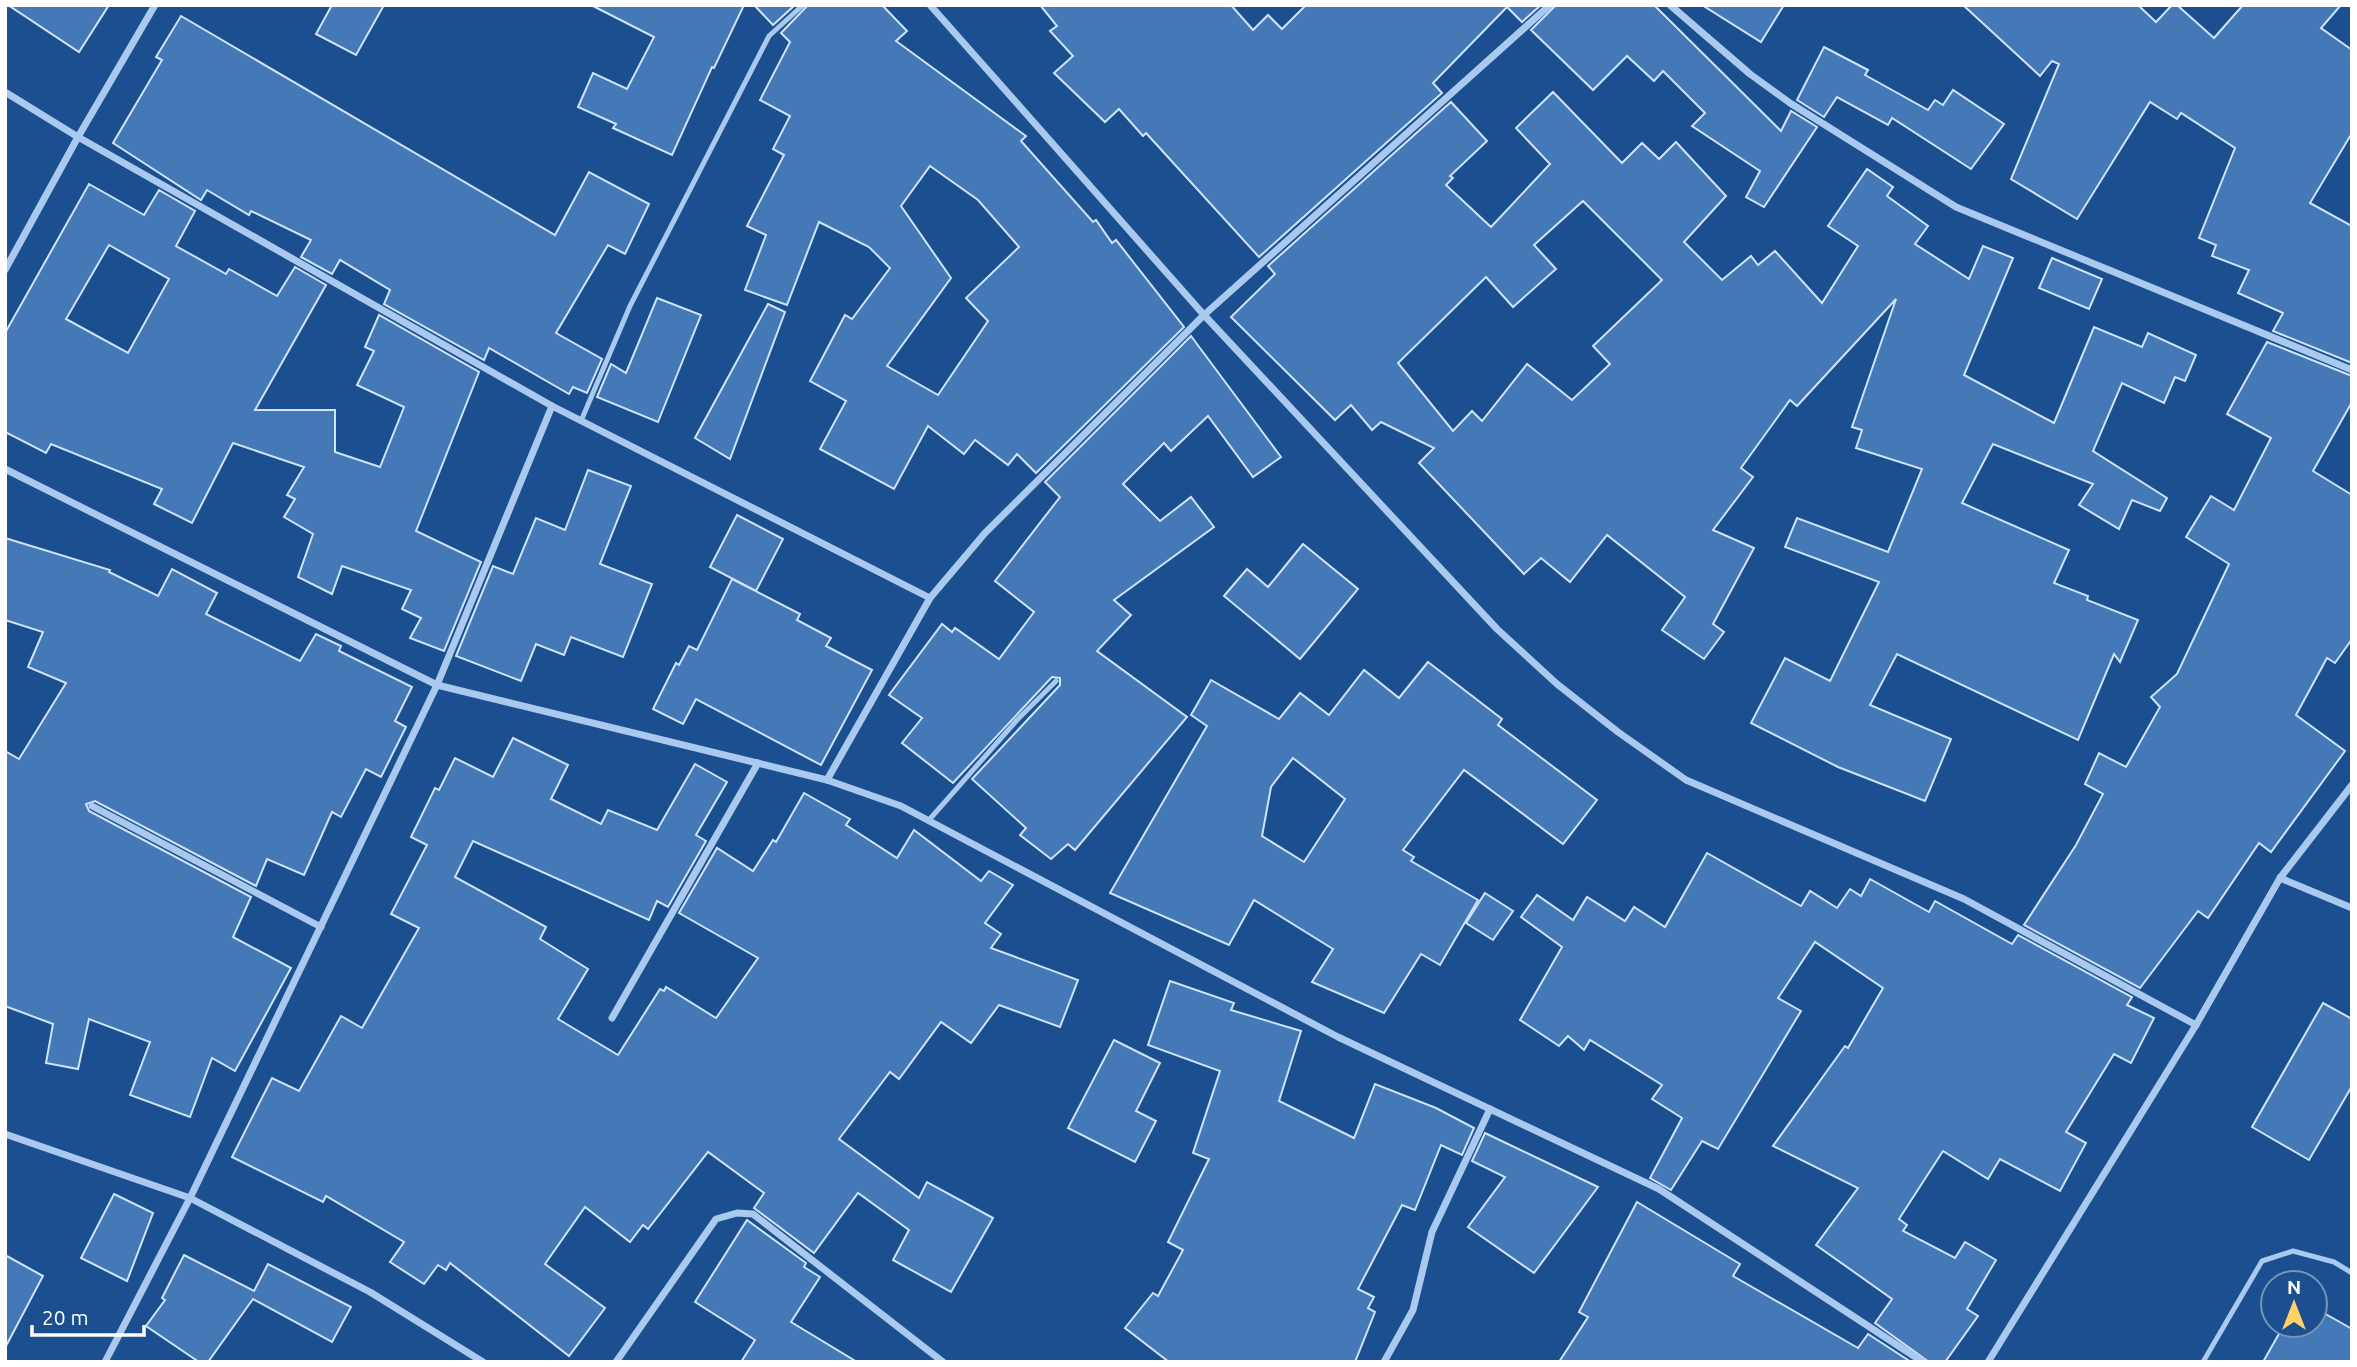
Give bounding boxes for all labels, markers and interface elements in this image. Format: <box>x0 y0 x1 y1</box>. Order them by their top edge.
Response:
north arrow <box>2259 1269 2329 1339</box>
text: N <box>2287 1276 2301 1298</box>
scale bar <box>32 1294 144 1338</box>
text: 20 m <box>42 1305 89 1329</box>

